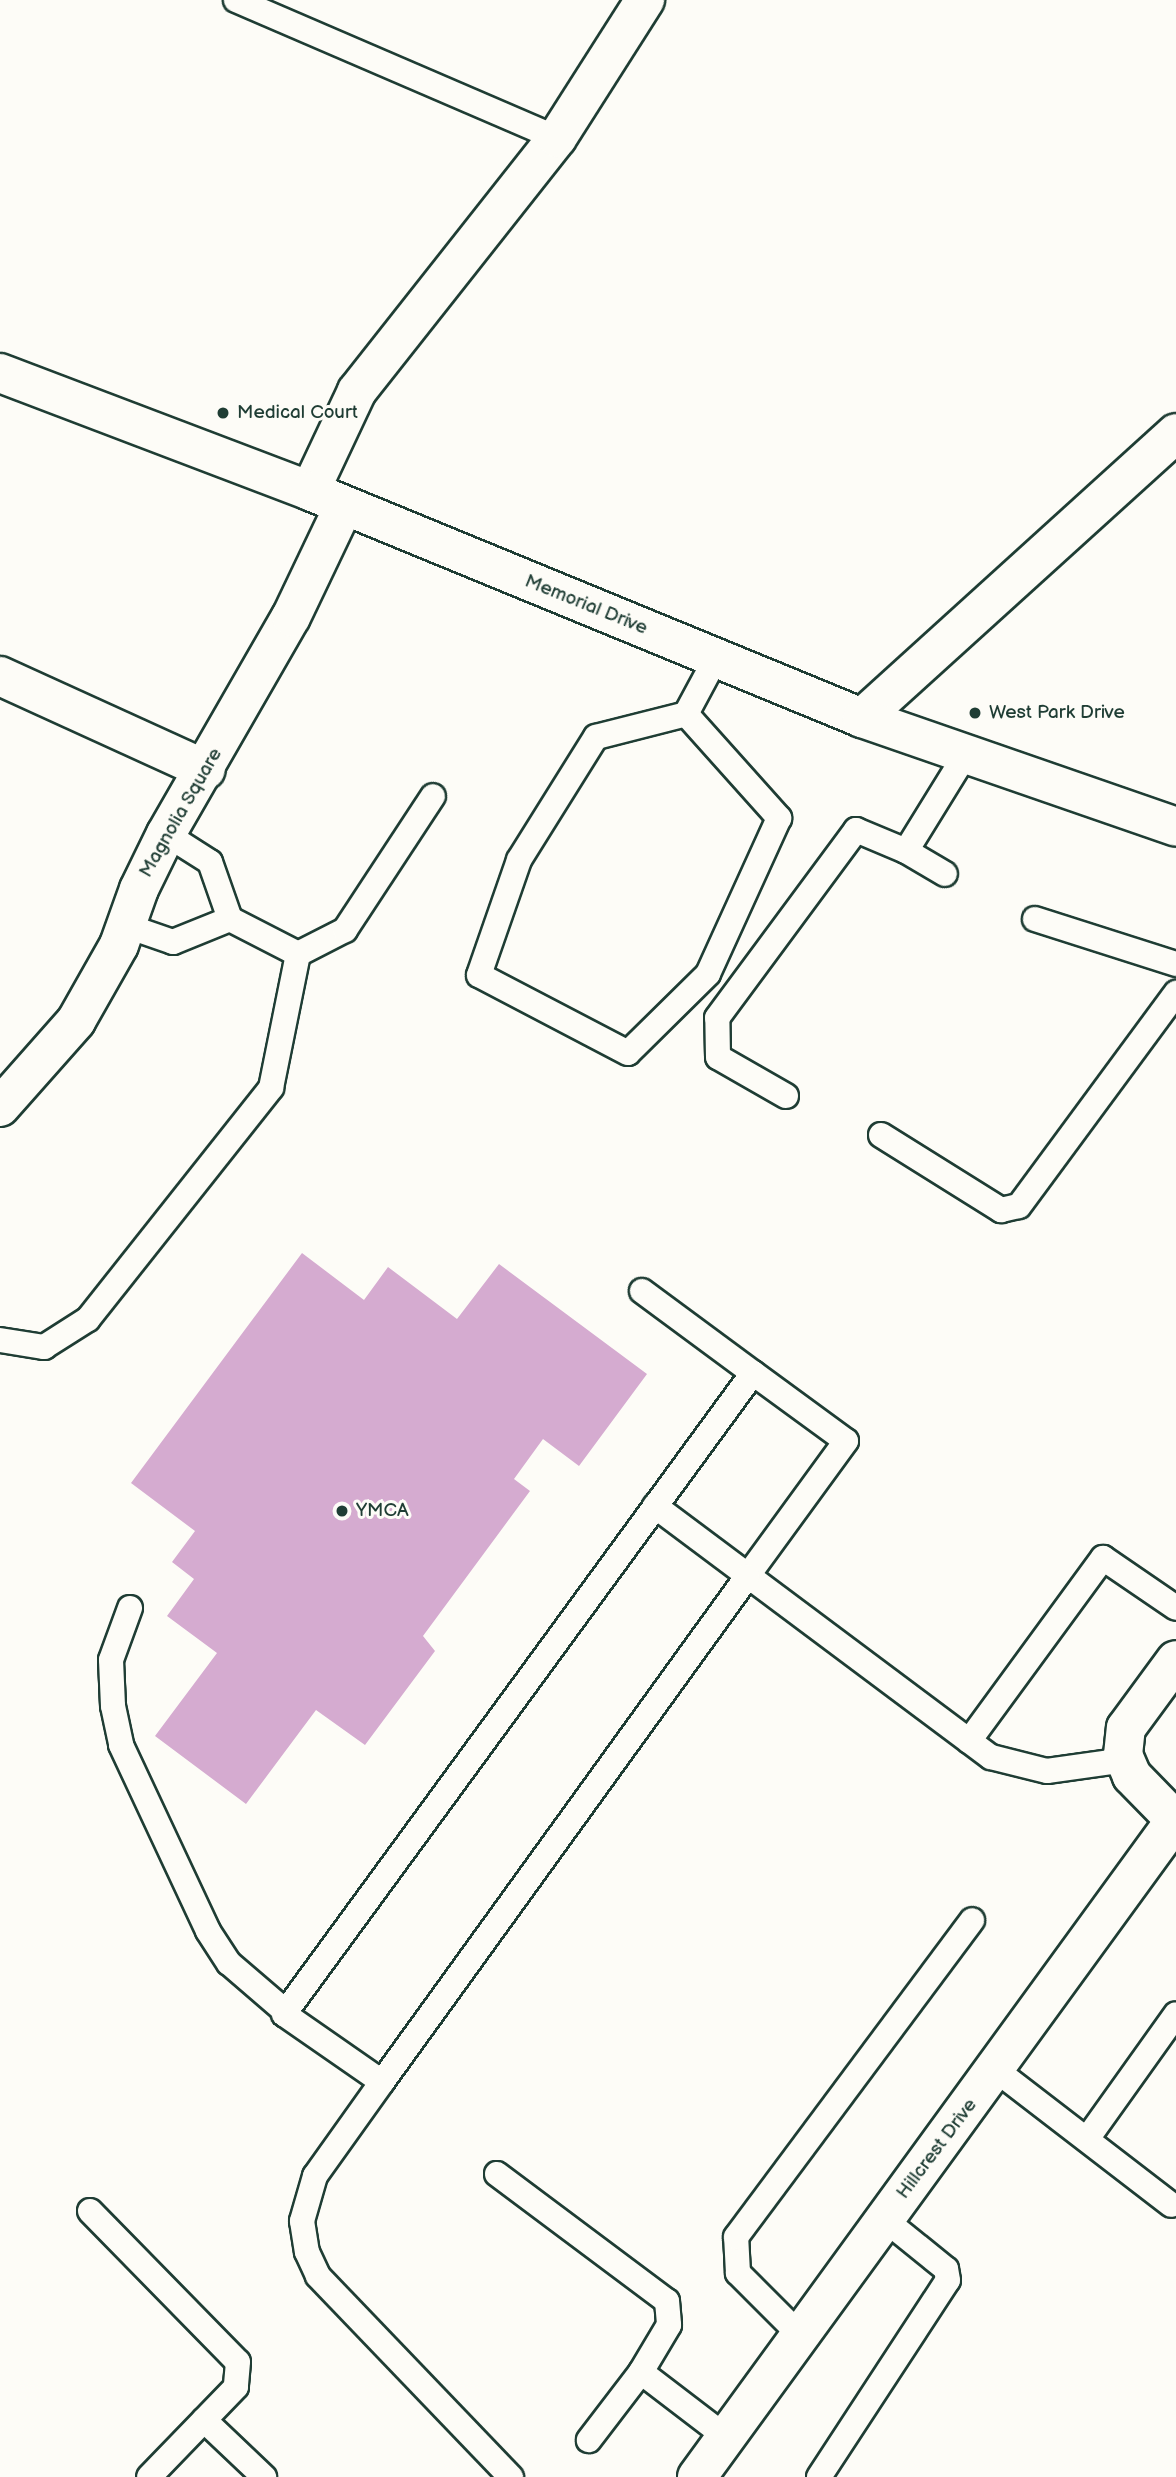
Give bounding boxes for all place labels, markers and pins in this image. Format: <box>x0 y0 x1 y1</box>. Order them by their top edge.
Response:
place label: Medical Court <box>237 402 358 424</box>
marker: Medical Court <box>215 405 231 421</box>
place label: West Park Drive <box>989 702 1125 724</box>
marker: West Park Drive <box>967 705 983 721</box>
place label: YMCA <box>356 1500 409 1522</box>
marker: YMCA <box>334 1503 350 1519</box>

